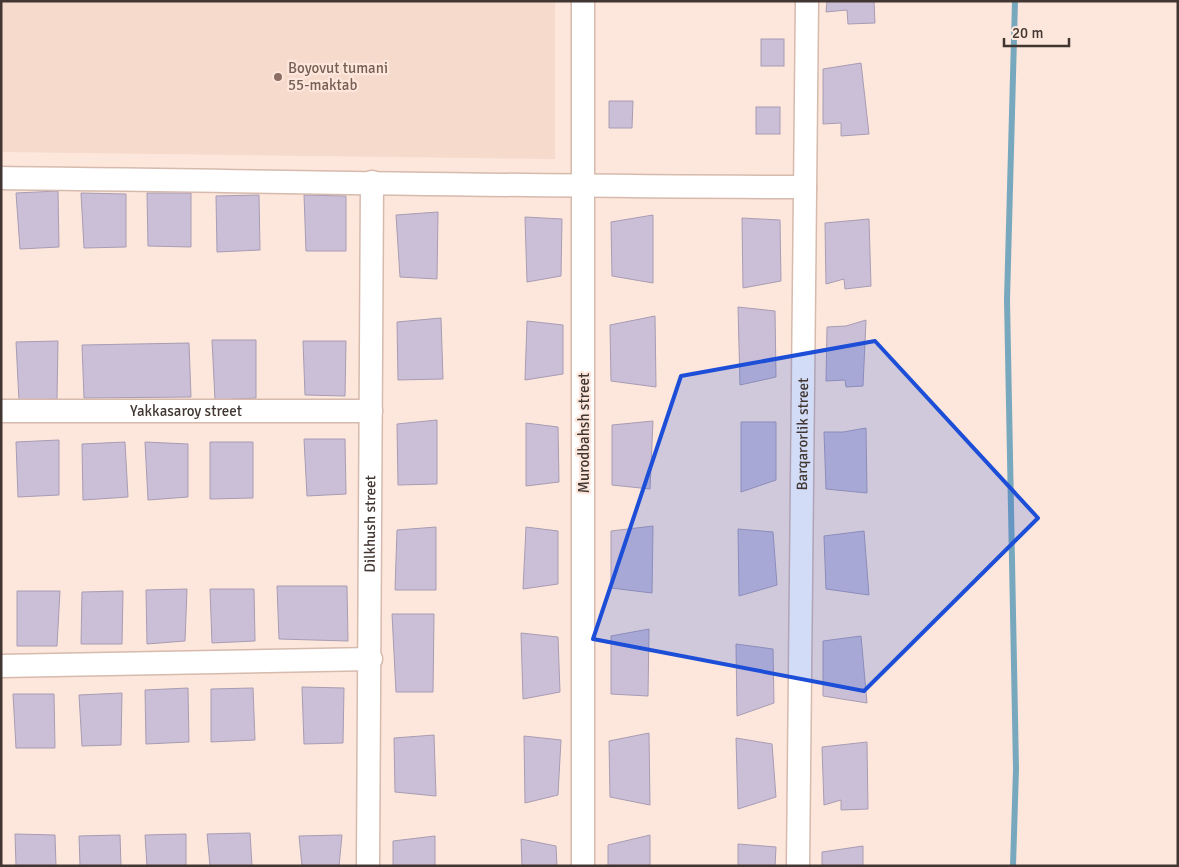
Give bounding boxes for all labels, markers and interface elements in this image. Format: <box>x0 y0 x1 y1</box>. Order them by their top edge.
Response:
scale bar <box>1004 15 1069 47</box>
text: 20 m <box>1012 24 1043 42</box>
place label: Boyovut tumani 55-maktab <box>288 59 388 94</box>
marker: Boyovut tumani 55-maktab <box>272 71 284 83</box>
street label: Murodbahsh street <box>575 373 593 493</box>
street label: Barqarorlik street <box>793 378 812 491</box>
street label: Yakkasaroy street <box>130 402 242 420</box>
street label: Dilkhush street <box>361 475 379 573</box>

